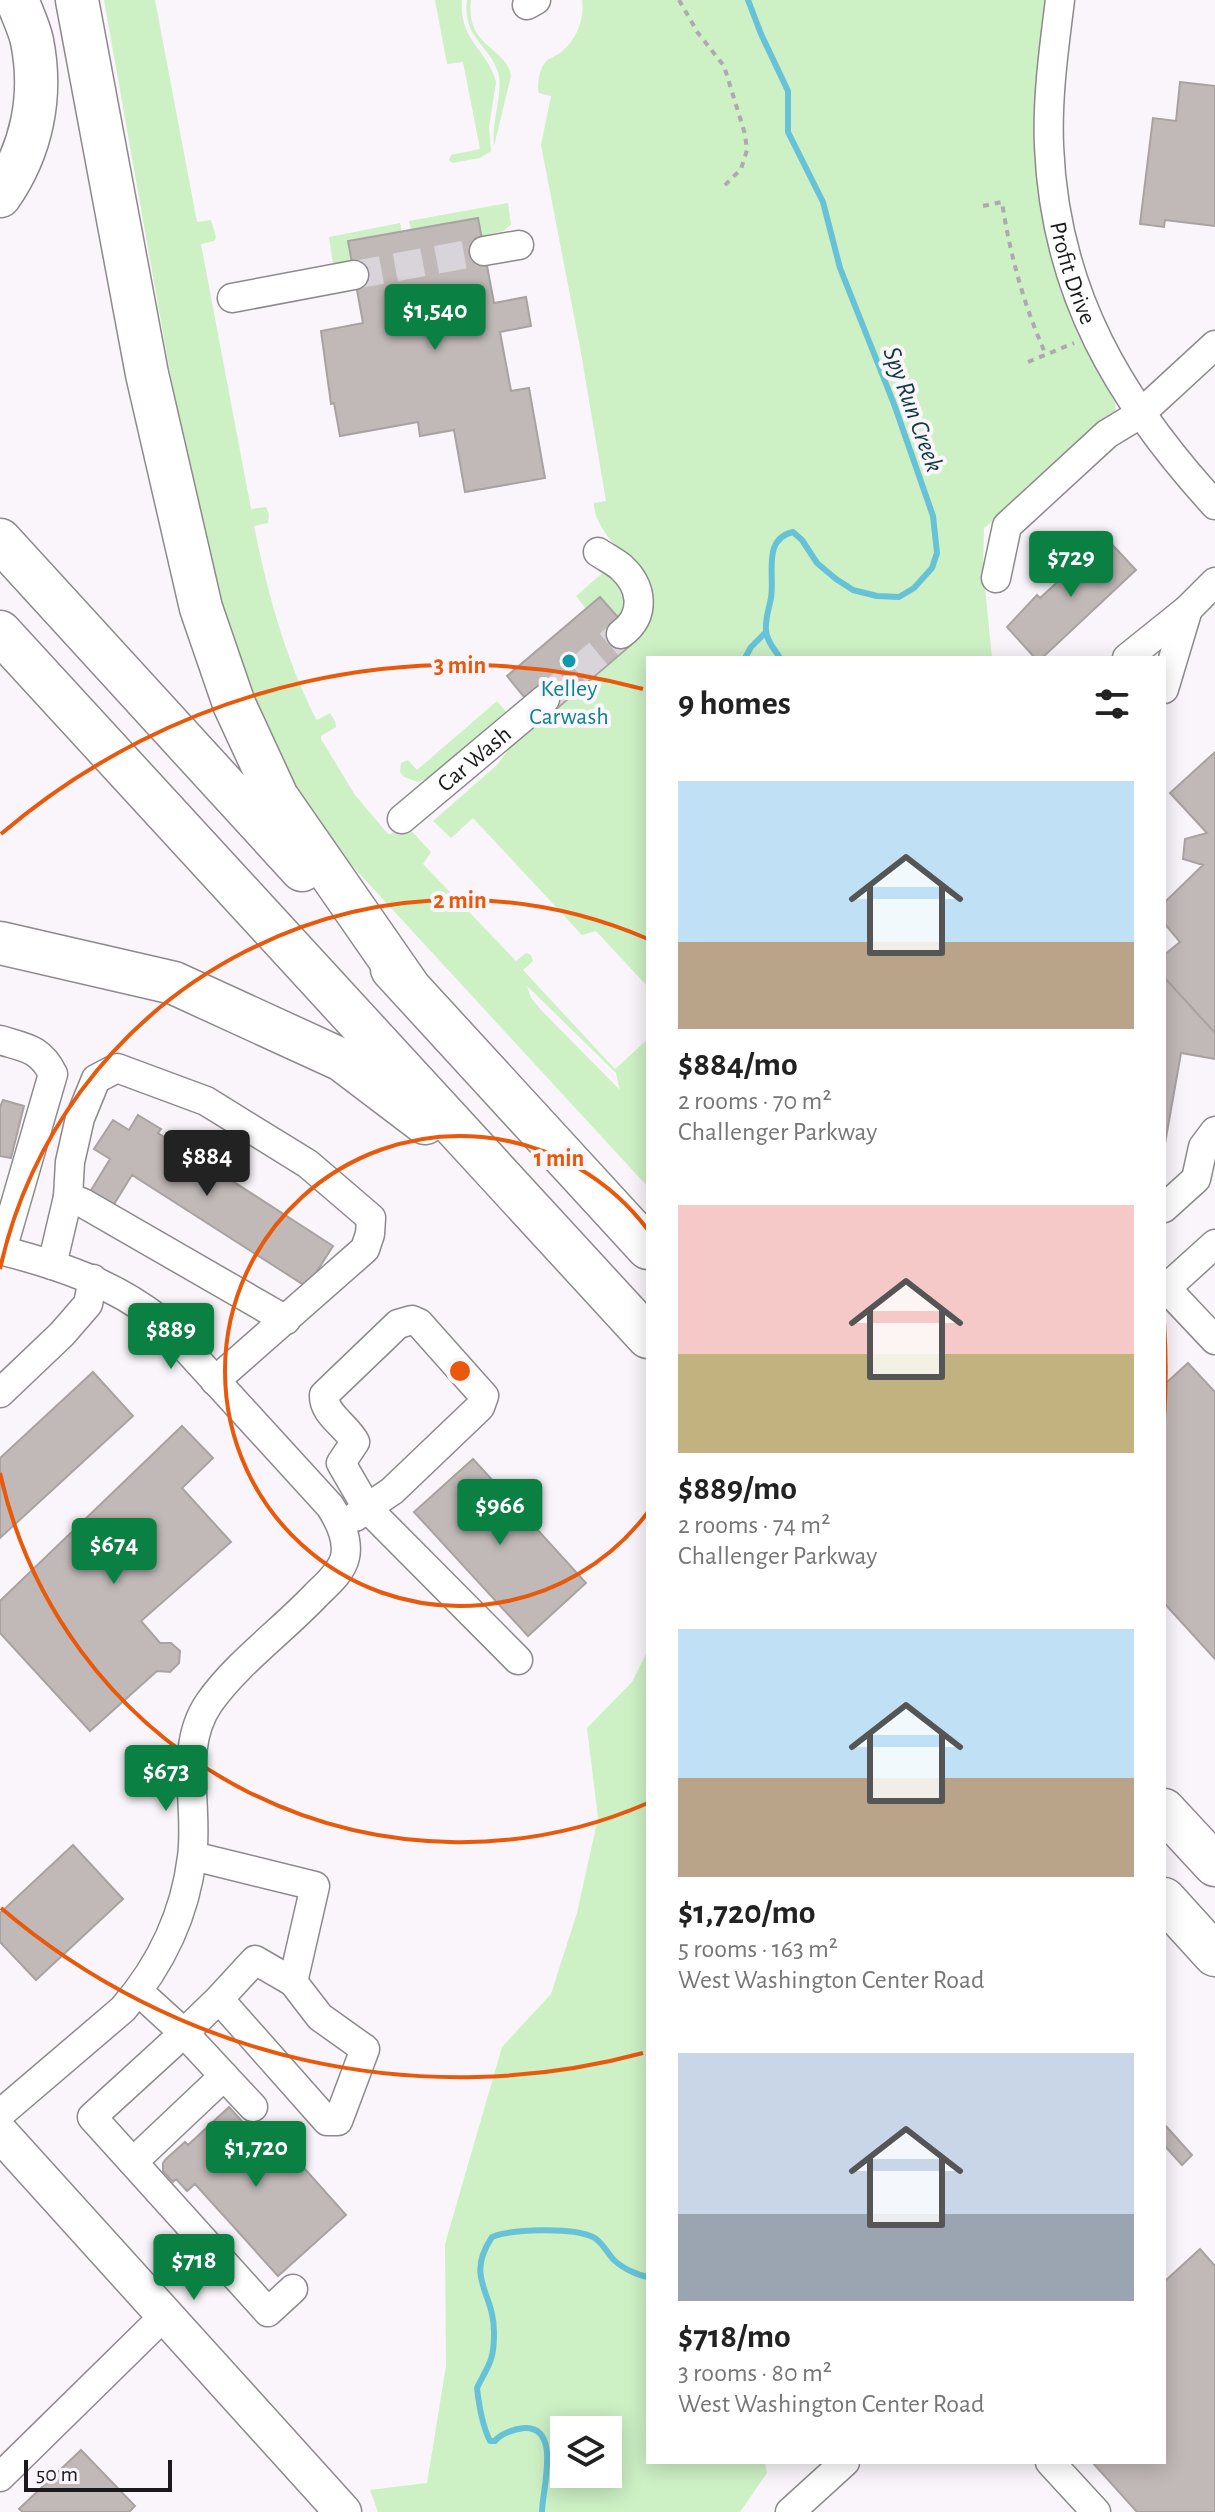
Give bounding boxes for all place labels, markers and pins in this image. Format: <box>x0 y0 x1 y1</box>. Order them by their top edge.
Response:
pin: $1,540 <box>370 284 500 352</box>
pin: $729 <box>1024 531 1118 599</box>
marker: Kelley Carwash <box>560 652 578 670</box>
place label: Kelley Carwash <box>529 677 609 729</box>
pin: $884 <box>160 1130 254 1198</box>
pin: $889 <box>124 1303 218 1371</box>
centre of rings <box>446 1357 474 1385</box>
pin: $966 <box>453 1479 547 1547</box>
pin: $674 <box>67 1518 161 1586</box>
pin: $673 <box>119 1745 213 1813</box>
pin: $1,720 <box>191 2121 321 2189</box>
pin: $718 <box>147 2234 241 2302</box>

